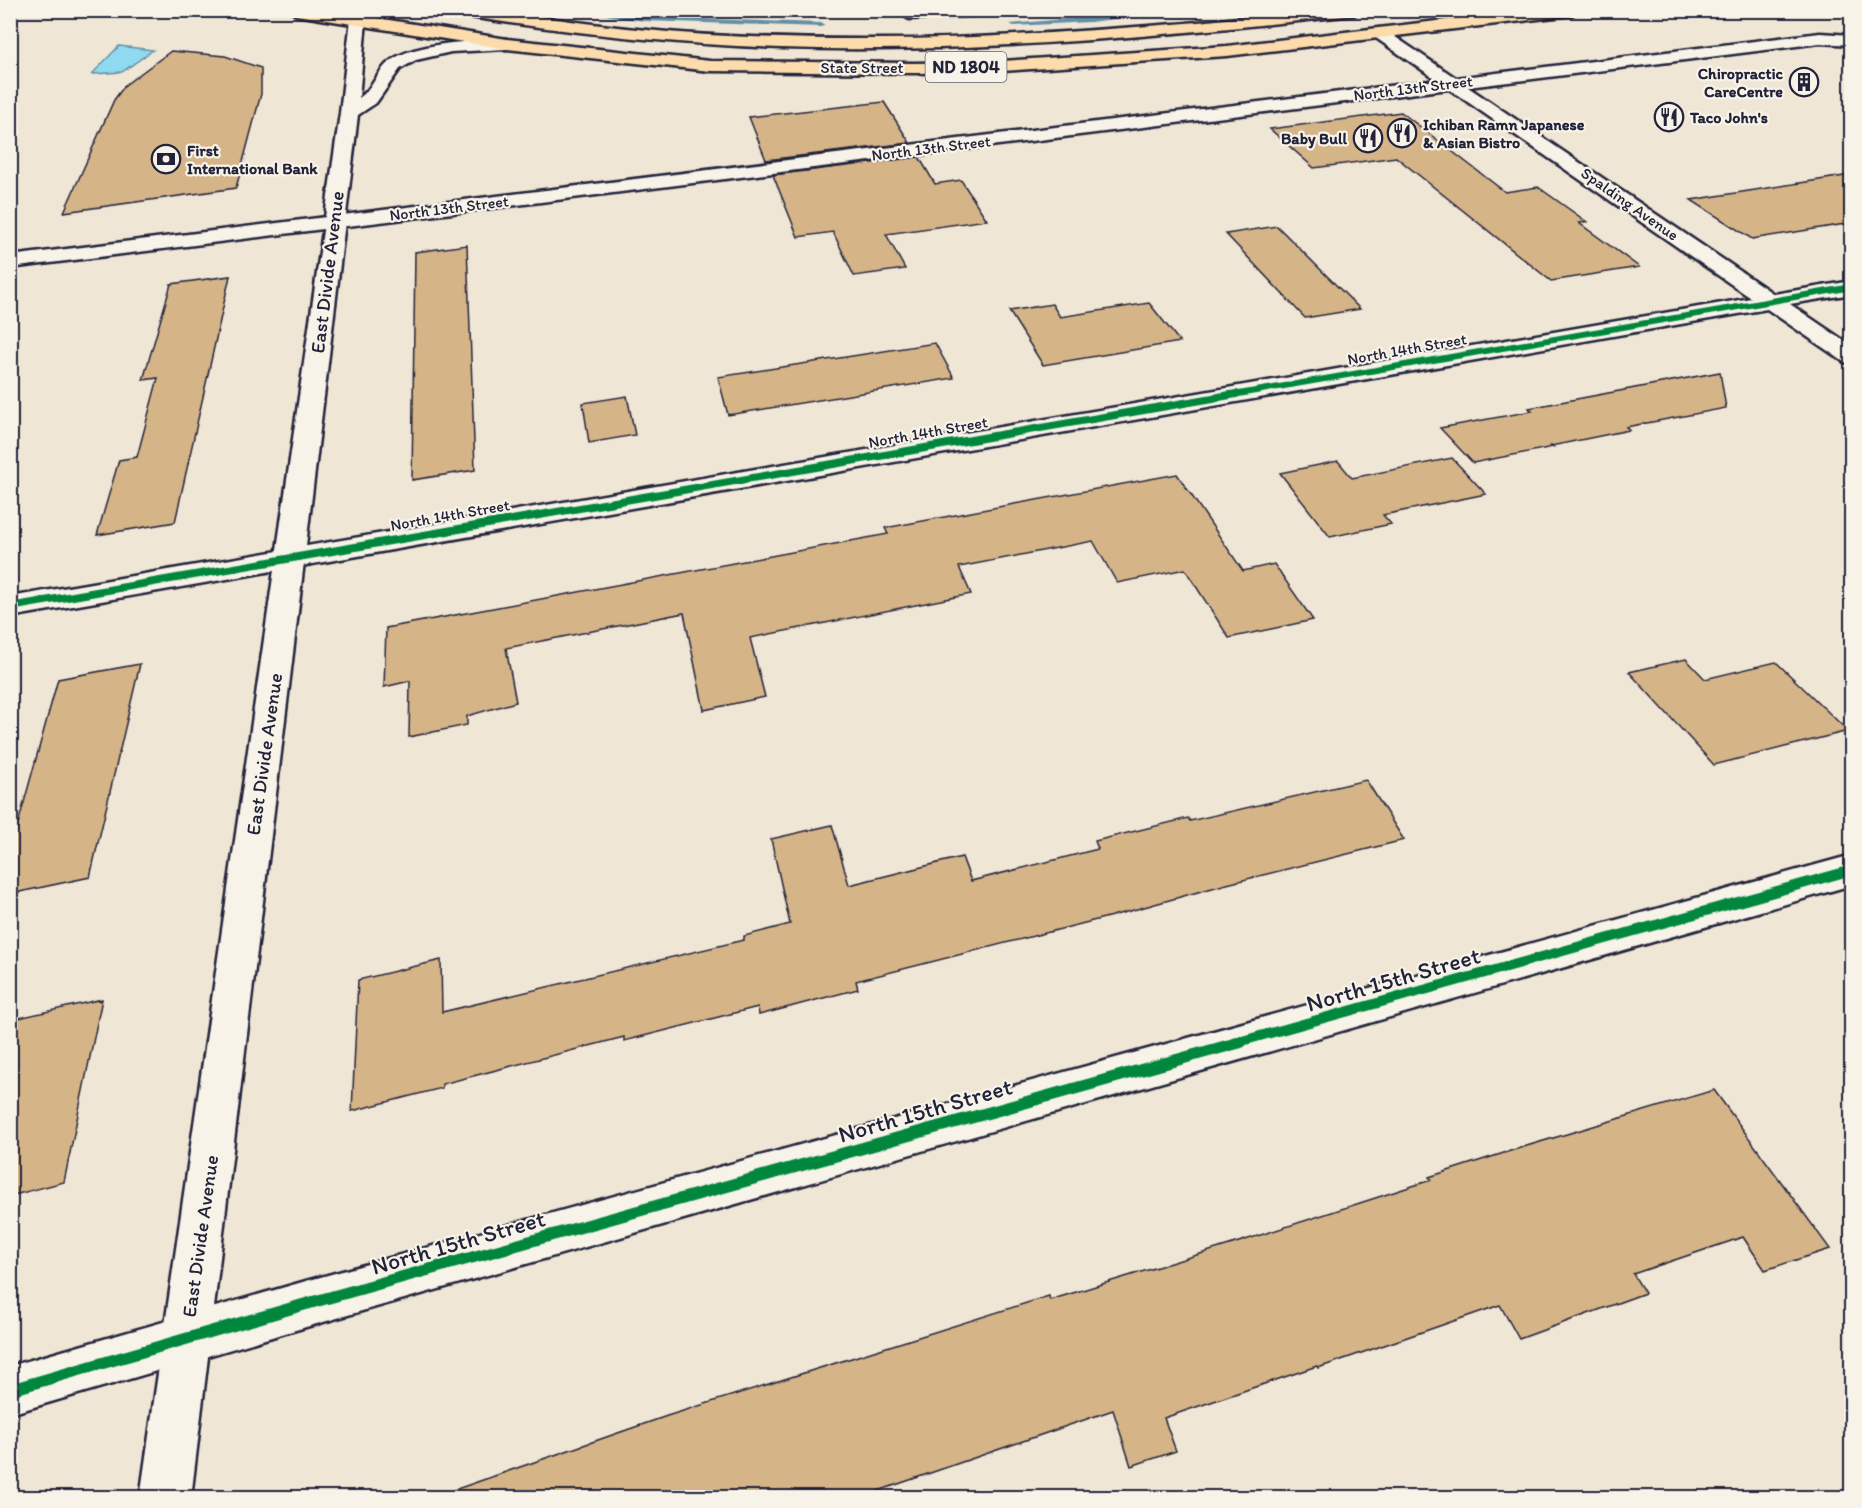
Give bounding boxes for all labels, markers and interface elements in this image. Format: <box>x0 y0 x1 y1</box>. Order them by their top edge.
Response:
road number: ND 1804 <box>926 52 1006 82</box>
street label: State Street <box>820 58 904 77</box>
place label: Chiropractic CareCentre <box>1698 64 1783 101</box>
building icon: Chiropractic CareCentre <box>1788 66 1820 98</box>
street label: North 13th Street <box>1352 71 1474 105</box>
restaurant icon: Taco John's <box>1653 101 1685 133</box>
place label: Taco John's <box>1689 108 1768 127</box>
place label: Ichiban Ramn Japanese & Asian Bistro <box>1423 115 1585 152</box>
restaurant icon: Ichiban Ramn Japanese & Asian Bistro <box>1386 117 1418 149</box>
restaurant icon: Baby Bull <box>1352 122 1384 154</box>
place label: Baby Bull <box>1281 129 1347 149</box>
street label: North 13th Street <box>870 131 992 165</box>
place label: First International Bank <box>187 141 318 178</box>
bank icon: First International Bank <box>150 143 182 175</box>
street label: Spalding Avenue <box>1578 163 1682 245</box>
street label: East Divide Avenue <box>305 189 349 355</box>
street label: North 13th Street <box>388 191 510 225</box>
street label: North 14th Street <box>1346 329 1468 369</box>
street label: North 14th Street <box>867 412 989 452</box>
street label: North 14th Street <box>389 495 511 535</box>
street label: East Divide Avenue <box>241 671 287 837</box>
street label: North 15th Street <box>1303 940 1483 1018</box>
street label: North 15th Street <box>835 1071 1015 1149</box>
street label: East Divide Avenue <box>177 1153 223 1319</box>
street label: North 15th Street <box>368 1203 548 1281</box>

